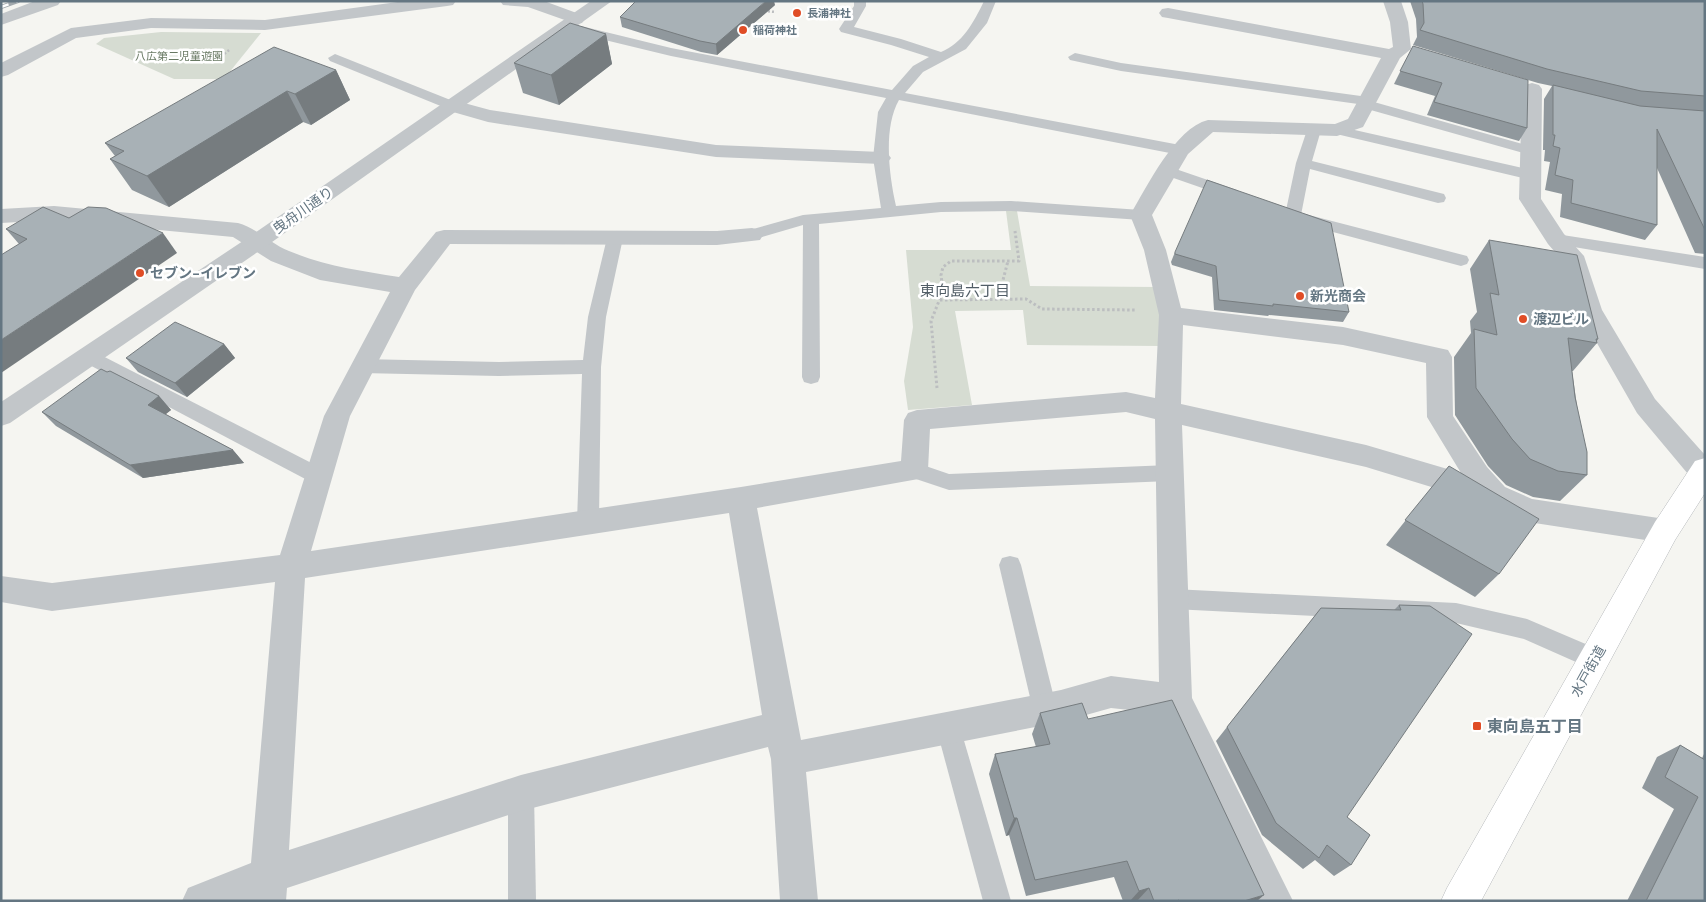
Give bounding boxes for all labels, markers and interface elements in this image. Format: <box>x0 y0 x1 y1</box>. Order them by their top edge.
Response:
place label: 長浦神社 <box>807 6 851 20</box>
marker: 長浦神社 <box>791 7 803 19</box>
place label: 稲荷神社 <box>753 23 797 37</box>
marker: 稲荷神社 <box>737 24 749 36</box>
park label: 八広第二児童遊園 <box>135 49 223 63</box>
street label: 曳舟川通り <box>269 183 337 237</box>
place label: セブン-イレブン <box>150 264 256 282</box>
marker: セブン-イレブン <box>134 267 146 279</box>
district label: 東向島六丁目 <box>920 281 1010 301</box>
place label: 新光商会 <box>1310 287 1366 305</box>
marker: 新光商会 <box>1294 290 1306 302</box>
place label: 渡辺ビル <box>1533 310 1589 328</box>
marker: 渡辺ビル <box>1517 313 1529 325</box>
street label: 水戸街道 <box>1567 642 1609 700</box>
place label: 東向島五丁目 <box>1487 716 1583 737</box>
marker: 東向島五丁目 <box>1471 720 1483 732</box>

